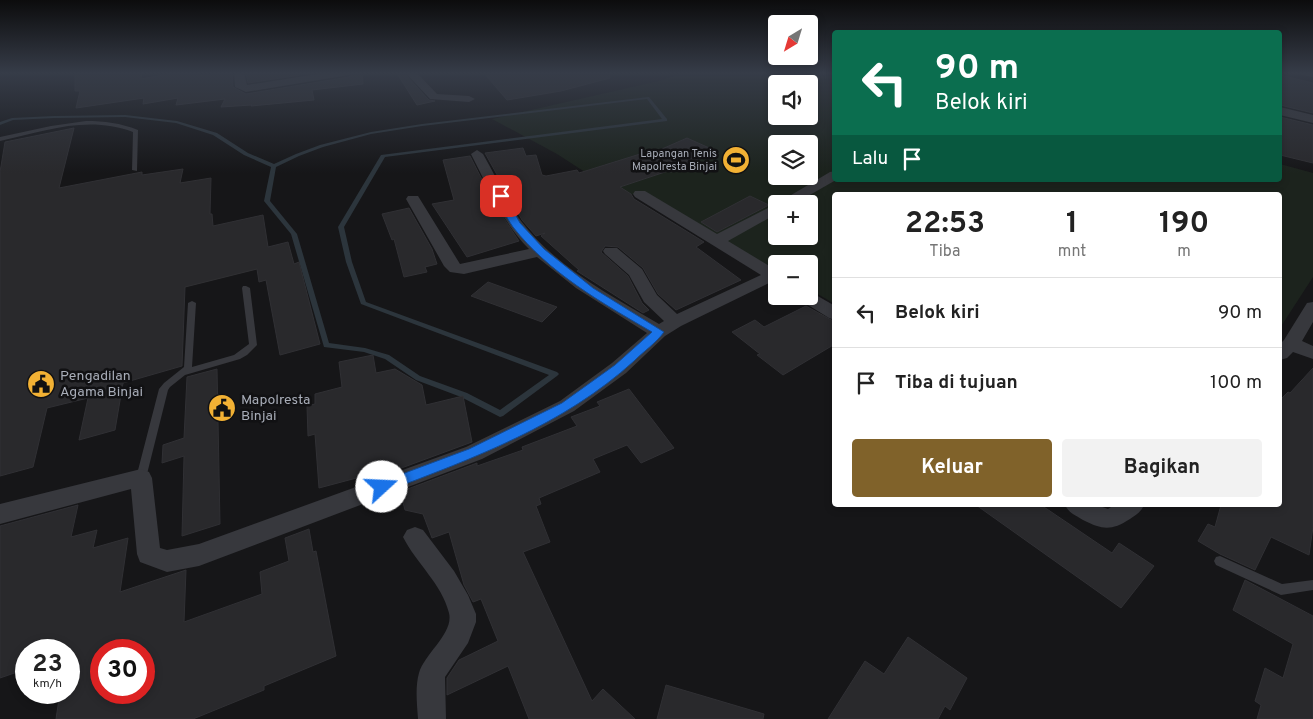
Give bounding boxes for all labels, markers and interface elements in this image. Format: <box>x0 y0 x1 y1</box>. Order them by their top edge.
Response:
north arrow <box>768 15 818 65</box>
map controls <box>768 15 818 305</box>
text: 90 m <box>935 47 1019 91</box>
icon: left <box>852 50 917 115</box>
button: sound <box>768 75 818 125</box>
text: Belok kiri <box>935 90 1028 117</box>
button: layers <box>768 135 818 185</box>
sports icon: Lapangan Tenis Mapolresta Binjai <box>721 145 751 175</box>
icon: arrive <box>898 145 926 173</box>
place label: Lapangan Tenis Mapolresta Binjai <box>632 147 717 174</box>
text: Lalu <box>852 147 888 171</box>
pin <box>480 175 522 217</box>
icon: arrive <box>487 182 515 210</box>
button: + <box>768 195 818 245</box>
text: 22:53 <box>905 206 985 243</box>
text: 1 <box>1066 206 1078 243</box>
text: 190 <box>1159 206 1209 243</box>
text: Tiba <box>929 242 960 262</box>
text: mnt <box>1058 242 1086 262</box>
text: m <box>1177 242 1191 262</box>
button: − <box>768 255 818 305</box>
icon: left <box>852 299 880 327</box>
text: Belok kiri <box>895 301 980 325</box>
text: 90 m <box>1218 301 1262 325</box>
place label: Pengadilan Agama Binjai <box>60 368 143 401</box>
public building icon: Pengadilan Agama Binjai <box>26 369 56 399</box>
icon: arrive <box>852 369 880 397</box>
text: Tiba di tujuan <box>895 371 1018 395</box>
text: 100 m <box>1210 371 1262 395</box>
place label: Mapolresta Binjai <box>241 392 310 425</box>
public building icon: Mapolresta Binjai <box>207 393 237 423</box>
button: Keluar <box>852 439 1052 497</box>
button: Bagikan <box>1062 439 1262 497</box>
position arrow <box>355 460 407 512</box>
speed limit sign: 30 <box>90 639 155 704</box>
text: 23 <box>32 649 63 681</box>
text: km/h <box>33 676 62 692</box>

